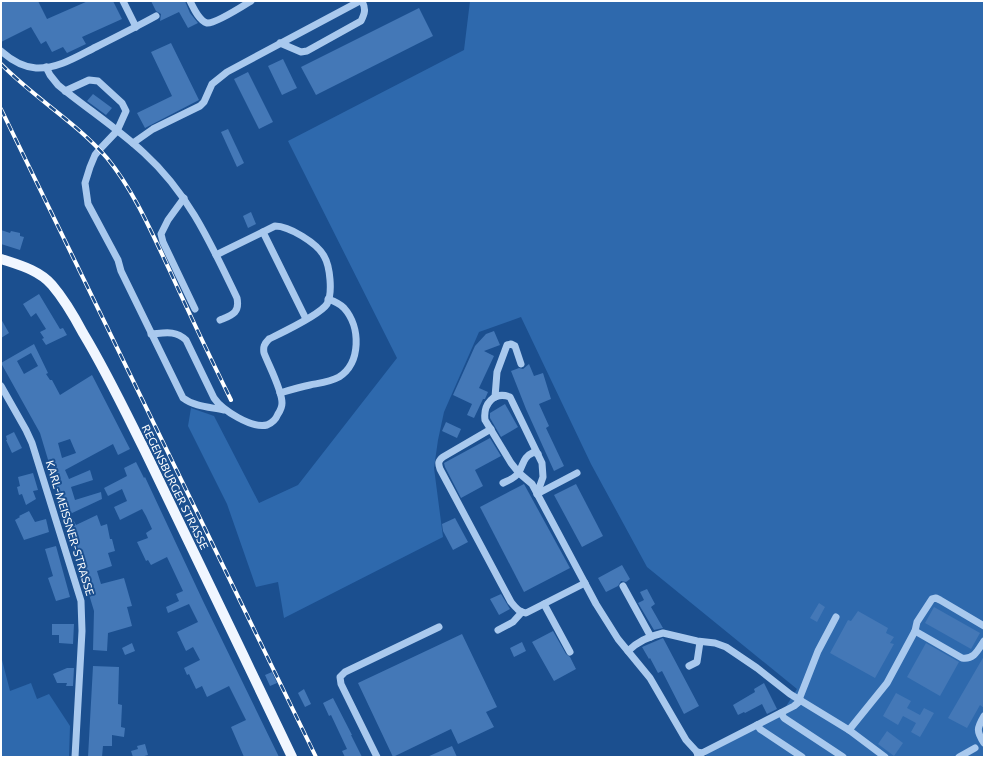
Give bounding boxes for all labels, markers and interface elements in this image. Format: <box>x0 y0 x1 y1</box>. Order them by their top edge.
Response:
street label: REGENSBURGER STRASSE <box>139 422 211 551</box>
street label: KARL-MEISSNER-STRASSE <box>44 459 97 597</box>

